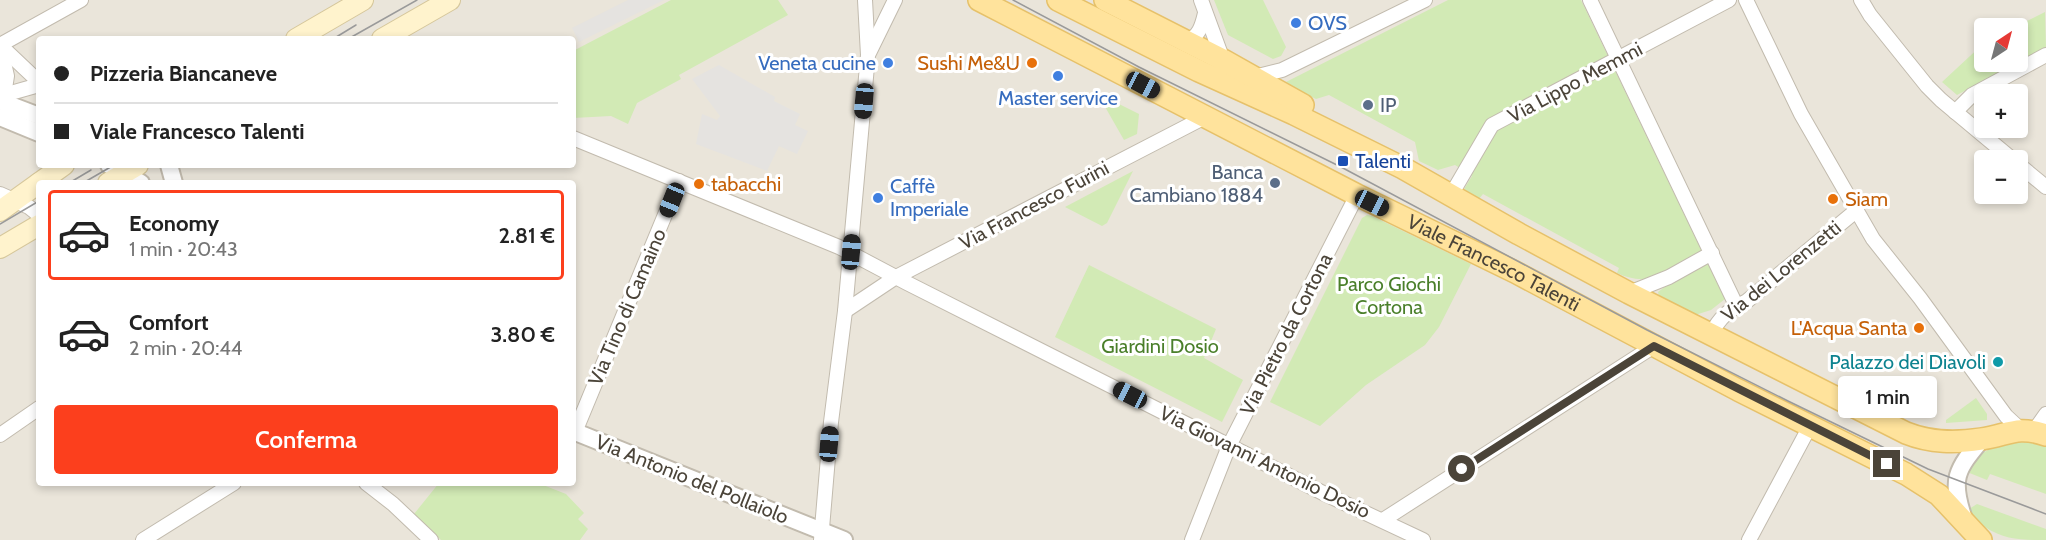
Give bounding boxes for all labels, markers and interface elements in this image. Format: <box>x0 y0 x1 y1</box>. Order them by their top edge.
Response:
place label: OVS <box>1308 11 1347 35</box>
marker: OVS <box>1289 16 1303 30</box>
north arrow <box>1974 18 2028 72</box>
map controls <box>1974 18 2028 204</box>
street label: Via Lippo Memmi <box>1504 36 1646 128</box>
place label: Veneta cucine <box>758 51 876 75</box>
place label: Sushi Me&U <box>917 51 1020 75</box>
marker: Veneta cucine <box>881 56 895 70</box>
marker: Sushi Me&U <box>1025 56 1039 70</box>
text: Pizzeria Biancaneve <box>90 60 277 87</box>
marker: Master service <box>1051 69 1065 83</box>
car <box>1123 69 1163 101</box>
car <box>853 82 875 120</box>
button: + <box>1974 84 2028 138</box>
place label: Master service <box>998 86 1118 110</box>
place label: IP <box>1380 93 1397 117</box>
marker: IP <box>1361 98 1375 112</box>
text: Viale Francesco Talenti <box>90 118 305 145</box>
place label: Talenti <box>1355 149 1411 173</box>
button: − <box>1974 150 2028 204</box>
marker: Talenti <box>1336 154 1350 168</box>
street label: Via Francesco Furini <box>955 155 1113 255</box>
place label: Banca Cambiano 1884 <box>1130 160 1263 207</box>
place label: tabacchi <box>711 172 781 196</box>
place label: Caffè Imperiale <box>890 174 969 221</box>
marker: Banca Cambiano 1884 <box>1268 176 1282 190</box>
marker: tabacchi <box>692 177 706 191</box>
car <box>657 180 687 220</box>
car <box>1352 187 1392 219</box>
place label: Siam <box>1845 187 1888 211</box>
marker: Caffè Imperiale <box>871 191 885 205</box>
marker: Siam <box>1826 192 1840 206</box>
icon: car <box>57 208 111 262</box>
street label: Viale Francesco Talenti <box>1403 209 1585 316</box>
text: Economy <box>129 210 219 237</box>
street label: Via dei Lorenzetti <box>1716 215 1846 327</box>
text: 2.81 € <box>498 222 555 249</box>
street label: Via Tino di Camaino <box>583 225 671 389</box>
car <box>840 233 862 271</box>
text: 1 min · 20:43 <box>129 237 238 261</box>
street label: Via Pietro da Cortona <box>1235 249 1337 419</box>
park label: Parco Giochi Cortona <box>1337 272 1441 319</box>
icon: car <box>57 307 111 361</box>
text: Comfort <box>129 309 208 336</box>
place label: L'Acqua Santa <box>1791 316 1907 340</box>
text: 3.80 € <box>490 321 555 348</box>
marker: L'Acqua Santa <box>1912 321 1926 335</box>
park label: Giardini Dosio <box>1101 334 1219 358</box>
text: 2 min · 20:44 <box>129 336 242 360</box>
place label: Palazzo dei Diavoli <box>1829 350 1986 374</box>
marker: Palazzo dei Diavoli <box>1991 355 2005 369</box>
callout: 1 min <box>1838 377 1936 419</box>
car <box>1110 379 1150 411</box>
text: 1 min <box>1865 385 1910 409</box>
street label: Via Giovanni Antonio Dosio <box>1156 401 1374 523</box>
button: Conferma <box>54 405 558 474</box>
car <box>818 425 840 463</box>
street label: Via Antonio del Pollaiolo <box>592 429 792 529</box>
route end <box>1873 450 1900 477</box>
route start <box>1448 455 1475 482</box>

